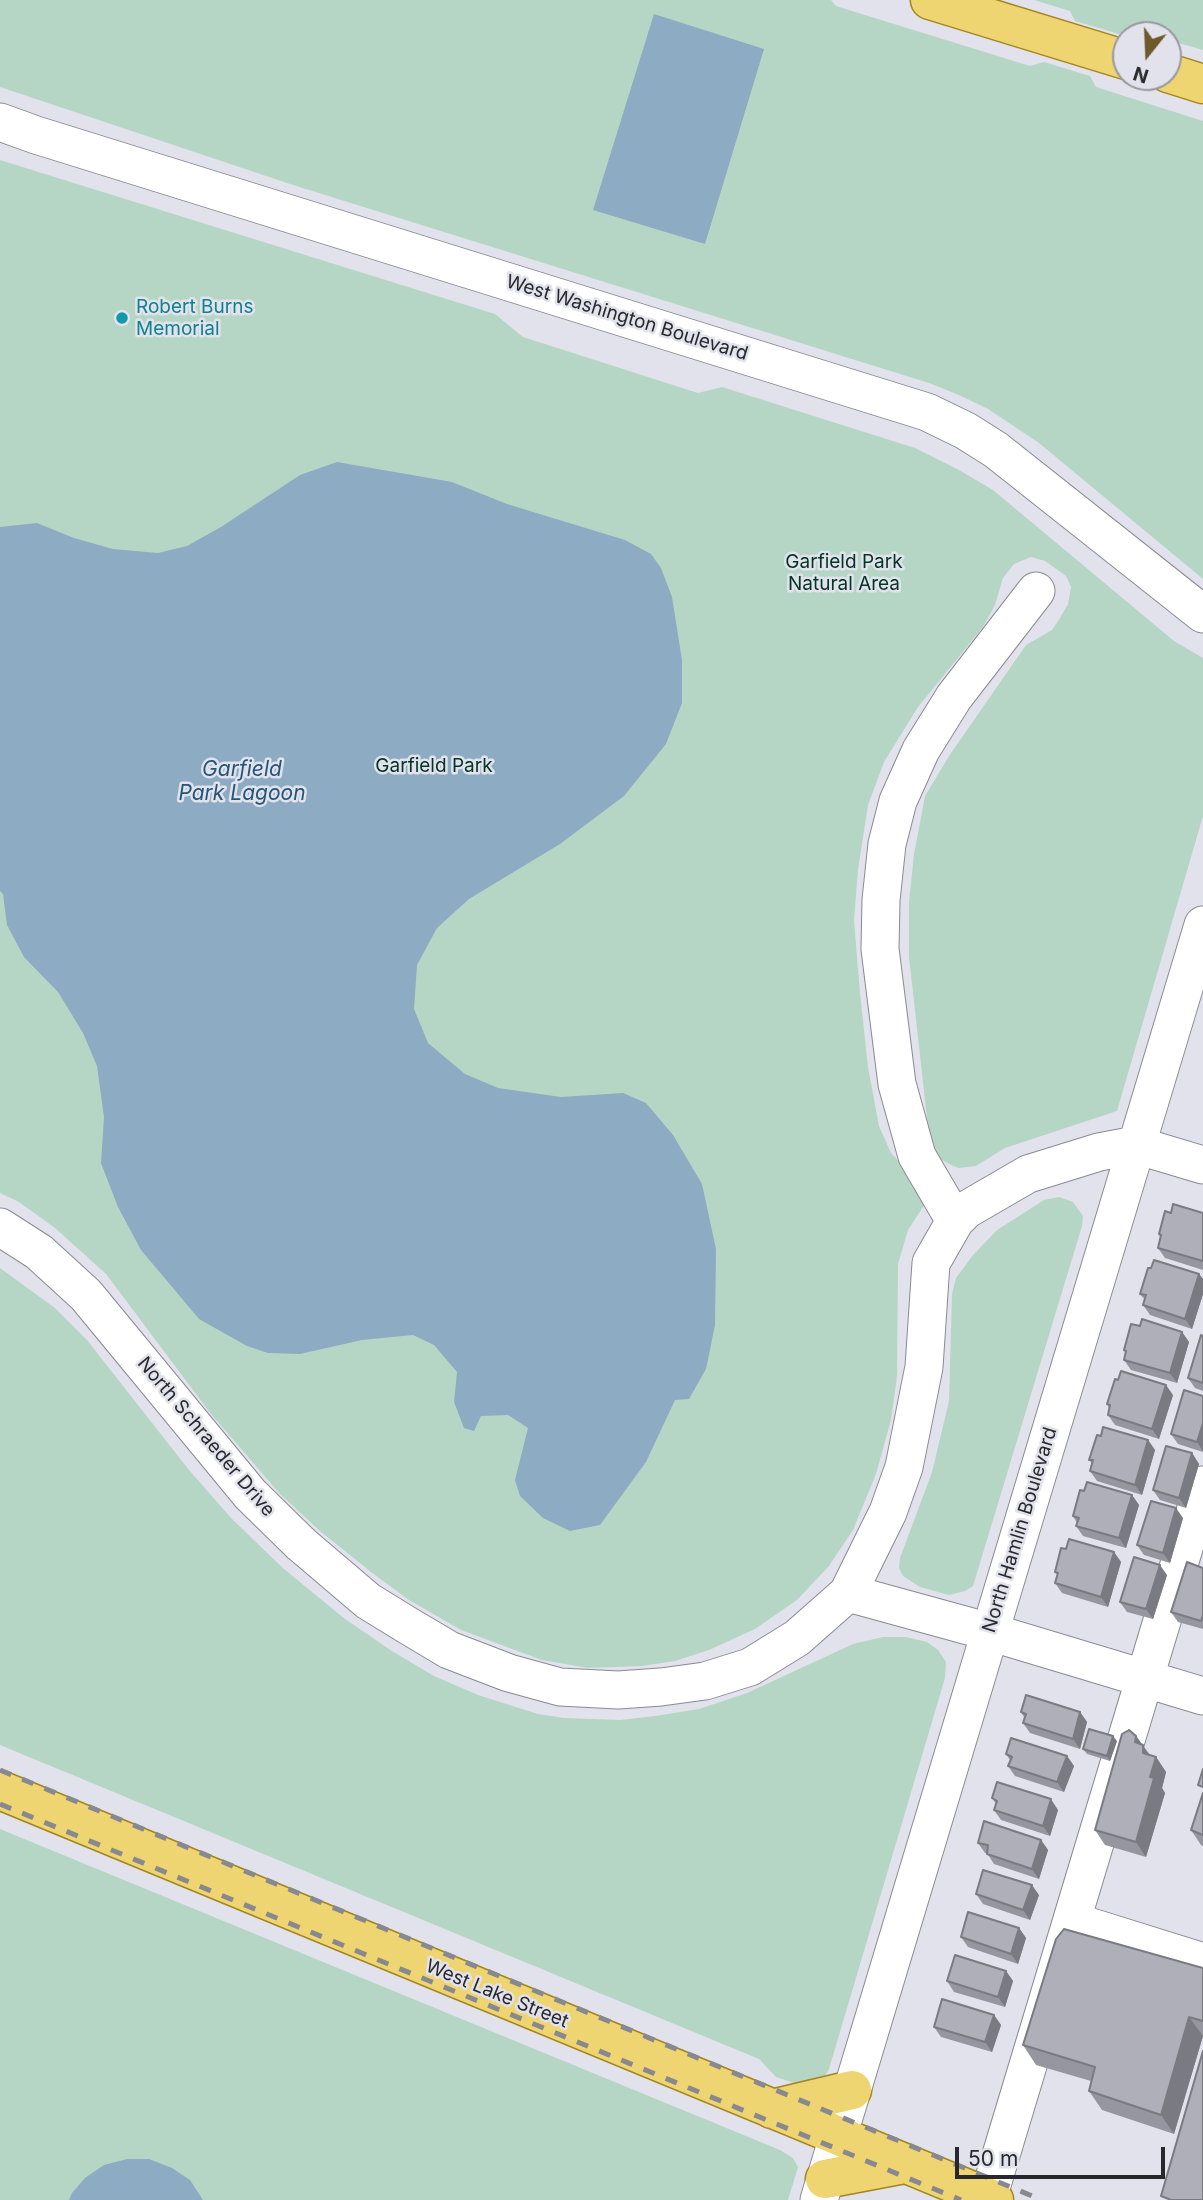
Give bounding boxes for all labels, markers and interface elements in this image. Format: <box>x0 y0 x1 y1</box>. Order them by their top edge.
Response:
north arrow <box>1112 21 1182 91</box>
text: N <box>1131 61 1151 88</box>
street label: West Washington Boulevard <box>503 270 751 366</box>
place label: Robert Burns Memorial <box>136 296 253 340</box>
marker: Robert Burns Memorial <box>114 310 130 326</box>
park label: Garfield Park Natural Area <box>785 551 903 595</box>
park label: Garfield Park <box>375 755 493 777</box>
water label: Garfield Park Lagoon <box>178 757 306 807</box>
street label: North Schraeder Drive <box>133 1352 279 1522</box>
street label: North Hamlin Boulevard <box>978 1425 1062 1635</box>
street label: West Lake Street <box>422 1955 572 2033</box>
scale bar <box>958 2134 1168 2178</box>
text: 50 m <box>968 2146 1018 2171</box>

